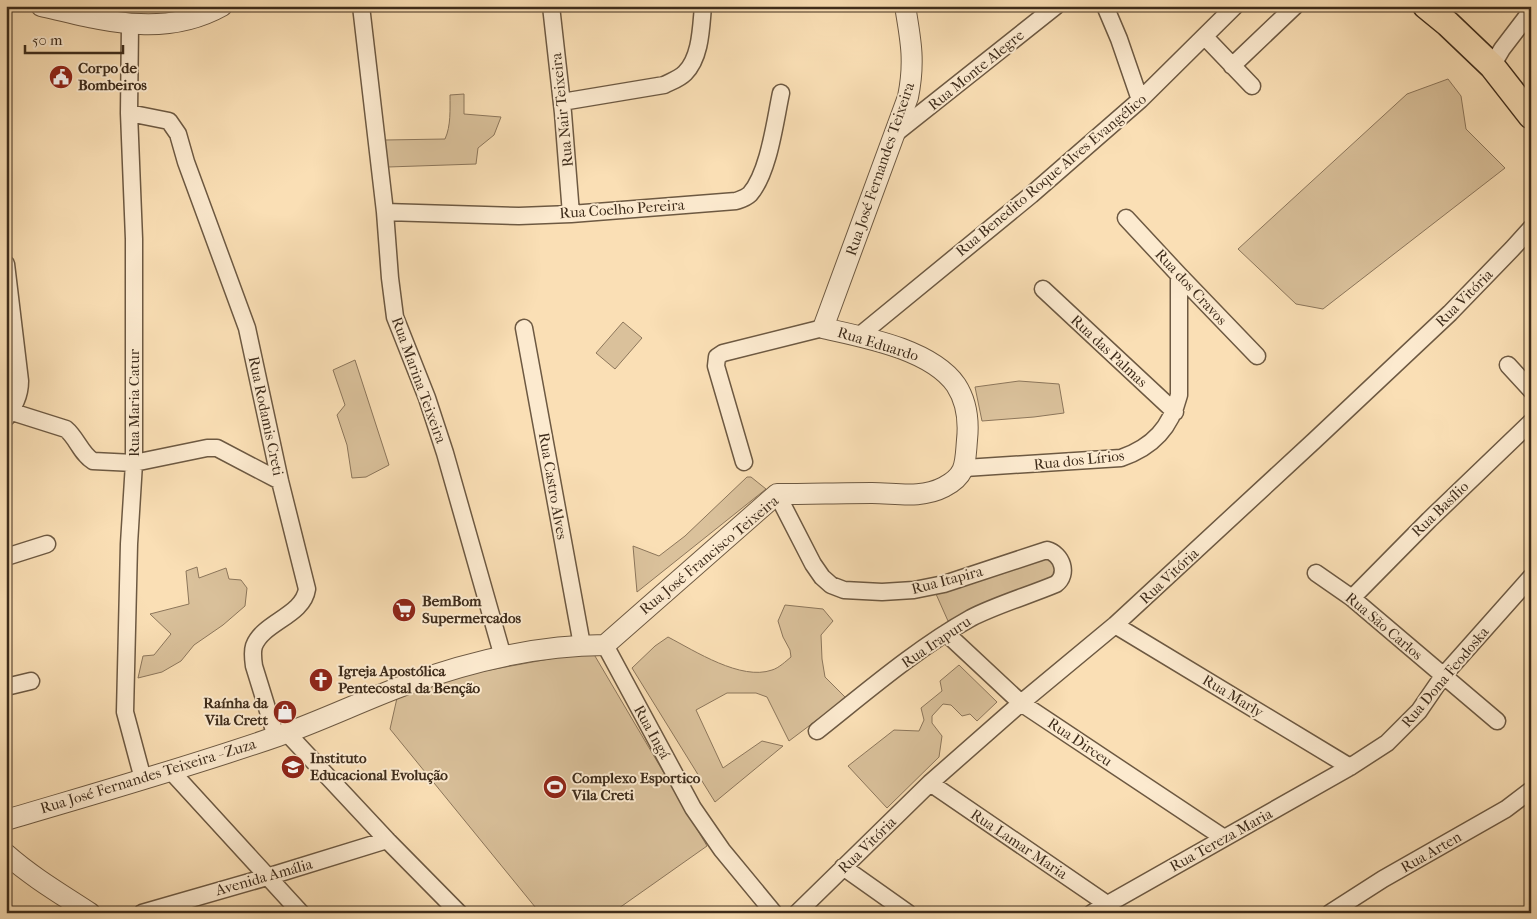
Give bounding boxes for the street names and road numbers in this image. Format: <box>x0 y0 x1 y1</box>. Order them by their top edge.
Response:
street label: Rua Monte Alegre <box>925 26 1028 114</box>
street label: Rua Nair Teixeira <box>547 51 577 168</box>
street label: Rua José Fernandes Teixeira <box>842 79 919 258</box>
street label: Rua Benedito Roque Alves Evangélico <box>952 90 1150 260</box>
street label: Rua Coelho Pereira <box>559 196 686 222</box>
street label: Rua dos Cravos <box>1151 245 1231 329</box>
street label: Rua Vitória <box>1431 265 1497 331</box>
street label: Rua das Palmas <box>1067 311 1151 391</box>
street label: Rua Marina Teixeira <box>388 314 451 447</box>
street label: Rua Eduardo <box>835 323 921 365</box>
street label: Rua Maria Catur <box>125 348 143 457</box>
street label: Rua Rodamis Creti <box>245 355 288 478</box>
street label: Rua Castro Alves <box>535 431 571 541</box>
street label: Rua dos Lírios <box>1033 446 1126 474</box>
street label: Rua Basílio <box>1408 477 1472 540</box>
street label: Rua José Francisco Teixeira <box>636 491 783 618</box>
street label: Rua Vitória <box>1136 543 1203 608</box>
street label: Rua Itapira <box>909 562 986 598</box>
street label: Rua São Carlos <box>1342 588 1427 664</box>
street label: Rua Irapuru <box>898 612 975 672</box>
street label: Rua Dona Feodoska <box>1398 622 1493 731</box>
street label: Rua Marly <box>1199 671 1268 722</box>
street label: Rua Ingá <box>630 702 675 763</box>
street label: Rua Dirceu <box>1044 714 1116 770</box>
street label: Rua José Fernandes Teixeira - Zuza <box>38 734 259 817</box>
street label: Rua Tereza Maria <box>1167 804 1276 876</box>
street label: Rua Lamar Maria <box>967 805 1072 884</box>
street label: Rua Vitória <box>834 812 901 877</box>
street label: Rua Arten <box>1398 827 1465 877</box>
street label: Avenida Amália <box>212 854 316 900</box>

